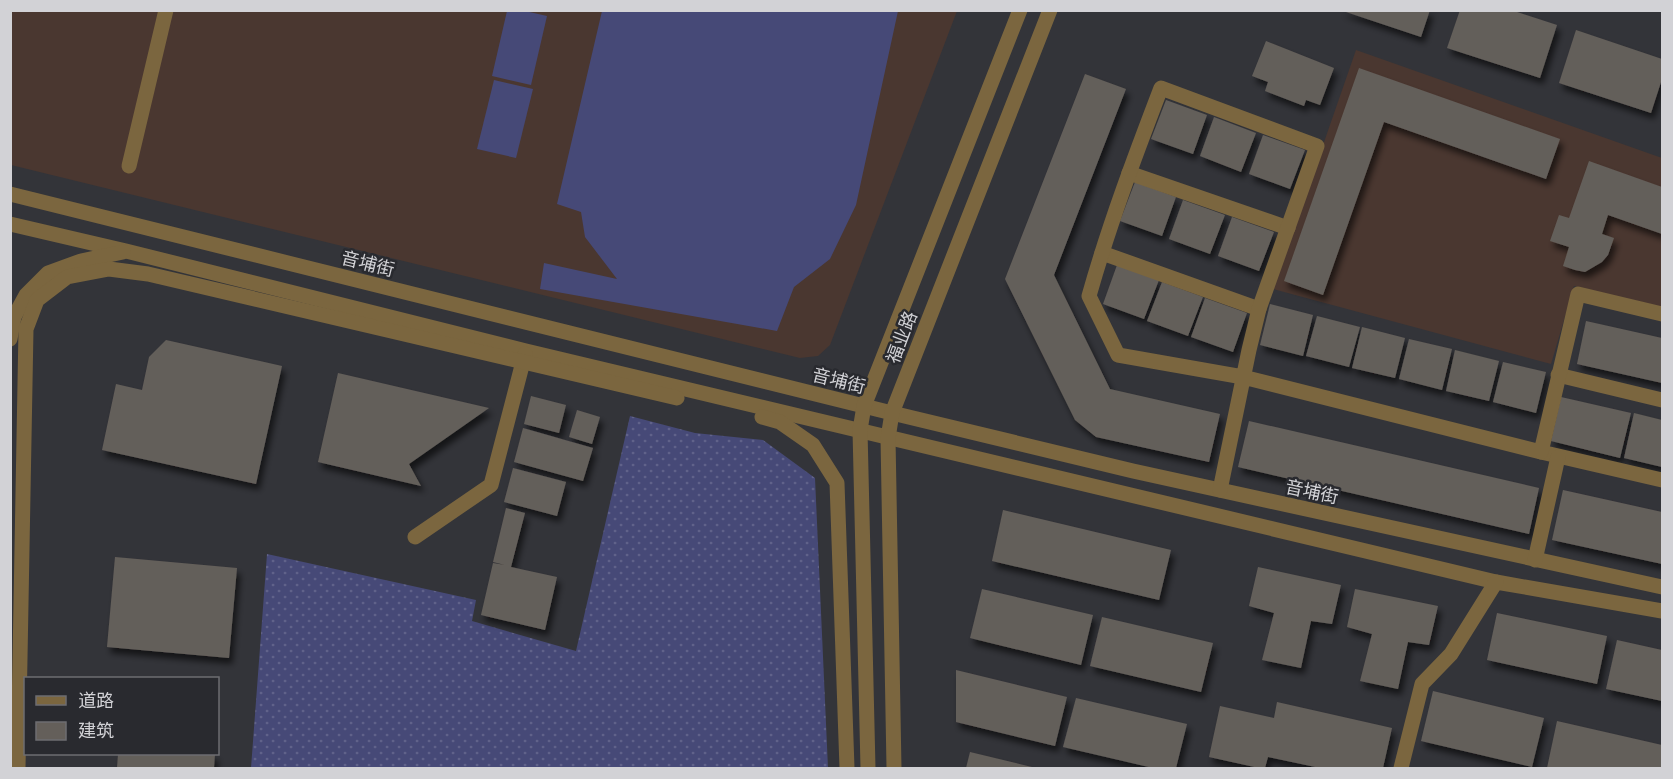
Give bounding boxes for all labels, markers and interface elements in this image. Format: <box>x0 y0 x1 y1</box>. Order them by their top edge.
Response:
street label: 音埔街 <box>339 247 397 279</box>
street label: 福业路 <box>882 308 920 366</box>
street label: 音埔街 <box>810 364 868 396</box>
street label: 音埔街 <box>1284 476 1340 506</box>
legend <box>24 677 219 755</box>
text: 道路 <box>78 690 114 710</box>
text: 建筑 <box>78 720 114 740</box>

